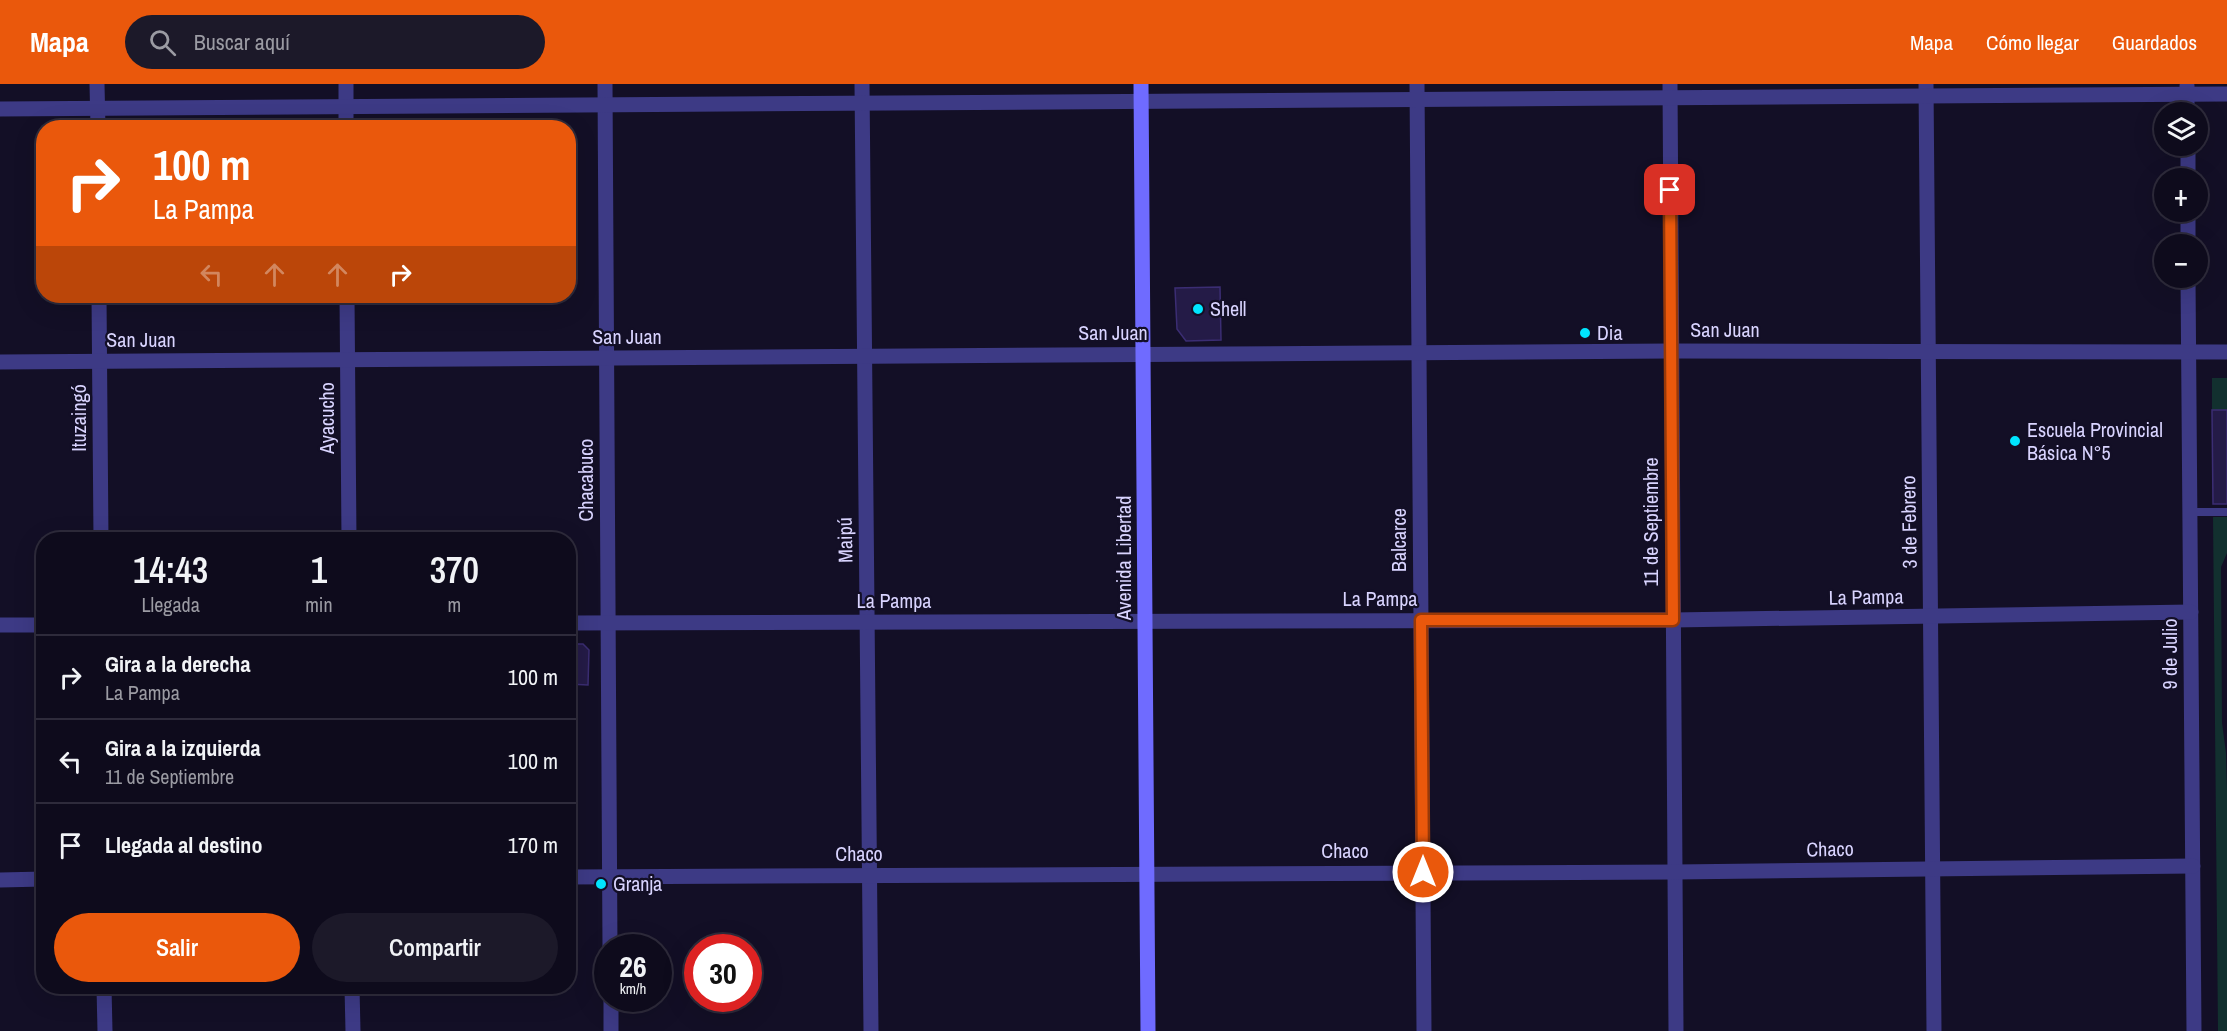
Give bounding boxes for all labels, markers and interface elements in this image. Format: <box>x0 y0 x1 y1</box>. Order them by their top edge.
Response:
search box <box>125 15 545 69</box>
text: Mapa <box>30 23 89 61</box>
icon: search <box>146 26 179 59</box>
text: Buscar aquí <box>194 27 290 57</box>
text: Mapa <box>1910 28 1953 57</box>
text: Cómo llegar <box>1986 28 2079 57</box>
text: Guardados <box>2112 28 2197 57</box>
map controls <box>2154 102 2208 288</box>
button: layers <box>2154 102 2208 156</box>
text: 100 m <box>153 137 251 193</box>
icon: right <box>54 144 132 222</box>
pin <box>1644 164 1695 215</box>
button: + <box>2154 168 2208 222</box>
icon: arrive <box>1653 173 1686 206</box>
text: La Pampa <box>153 191 254 227</box>
button: − <box>2154 234 2208 288</box>
icon: left <box>195 258 228 291</box>
icon: ahead <box>258 258 291 291</box>
icon: ahead <box>321 258 354 291</box>
icon: right <box>384 258 417 291</box>
place label: Shell <box>1210 295 1246 322</box>
marker: Shell <box>1191 302 1205 316</box>
street label: San Juan <box>1690 316 1760 343</box>
street label: San Juan <box>1078 319 1148 346</box>
place label: Dia <box>1597 319 1623 346</box>
street label: San Juan <box>592 323 662 350</box>
street label: San Juan <box>106 326 176 353</box>
marker: Dia <box>1578 326 1592 340</box>
street label: Ayacucho <box>313 382 340 455</box>
street label: Ituzaingó <box>65 384 92 452</box>
place label: Escuela Provincial Básica N°5 <box>2027 416 2163 466</box>
marker: Escuela Provincial Básica N°5 <box>2008 434 2022 448</box>
street label: Chacabuco <box>572 439 599 521</box>
street label: 11 de Septiembre <box>1637 457 1664 587</box>
street label: 3 de Febrero <box>1894 475 1923 569</box>
street label: Avenida Libertad <box>1110 496 1137 621</box>
street label: Balcarce <box>1385 508 1412 572</box>
street label: Maipú <box>831 517 858 563</box>
text: 14:43 <box>133 546 208 594</box>
text: 1 <box>311 546 327 594</box>
text: 370 <box>430 546 479 594</box>
street label: La Pampa <box>1828 582 1904 611</box>
street label: La Pampa <box>1343 585 1417 612</box>
street label: La Pampa <box>857 587 931 614</box>
text: Llegada <box>141 591 200 618</box>
text: min <box>305 591 333 618</box>
text: m <box>447 591 461 618</box>
street label: 9 de Julio <box>2156 618 2183 690</box>
text: Gira a la derecha <box>105 649 250 679</box>
icon: right <box>54 661 87 694</box>
text: 100 m <box>508 662 558 692</box>
text: La Pampa <box>105 679 180 706</box>
text: Gira a la izquierda <box>105 733 260 763</box>
icon: left <box>54 745 87 778</box>
text: 100 m <box>508 746 558 776</box>
text: 11 de Septiembre <box>105 763 234 790</box>
icon: arrive <box>54 829 87 862</box>
text: Llegada al destino <box>105 830 262 860</box>
text: 170 m <box>508 830 558 860</box>
street label: Chaco <box>1806 835 1854 862</box>
street label: Chaco <box>1321 837 1369 864</box>
street label: Chaco <box>835 840 883 867</box>
position arrow <box>1391 840 1455 904</box>
place label: Granja <box>613 870 662 897</box>
marker: Granja <box>594 877 608 891</box>
button: Salir <box>54 913 300 982</box>
button: Compartir <box>312 913 558 982</box>
speed limit sign: 30 <box>684 934 762 1012</box>
text: 26 <box>619 946 647 986</box>
text: km/h <box>620 978 646 999</box>

